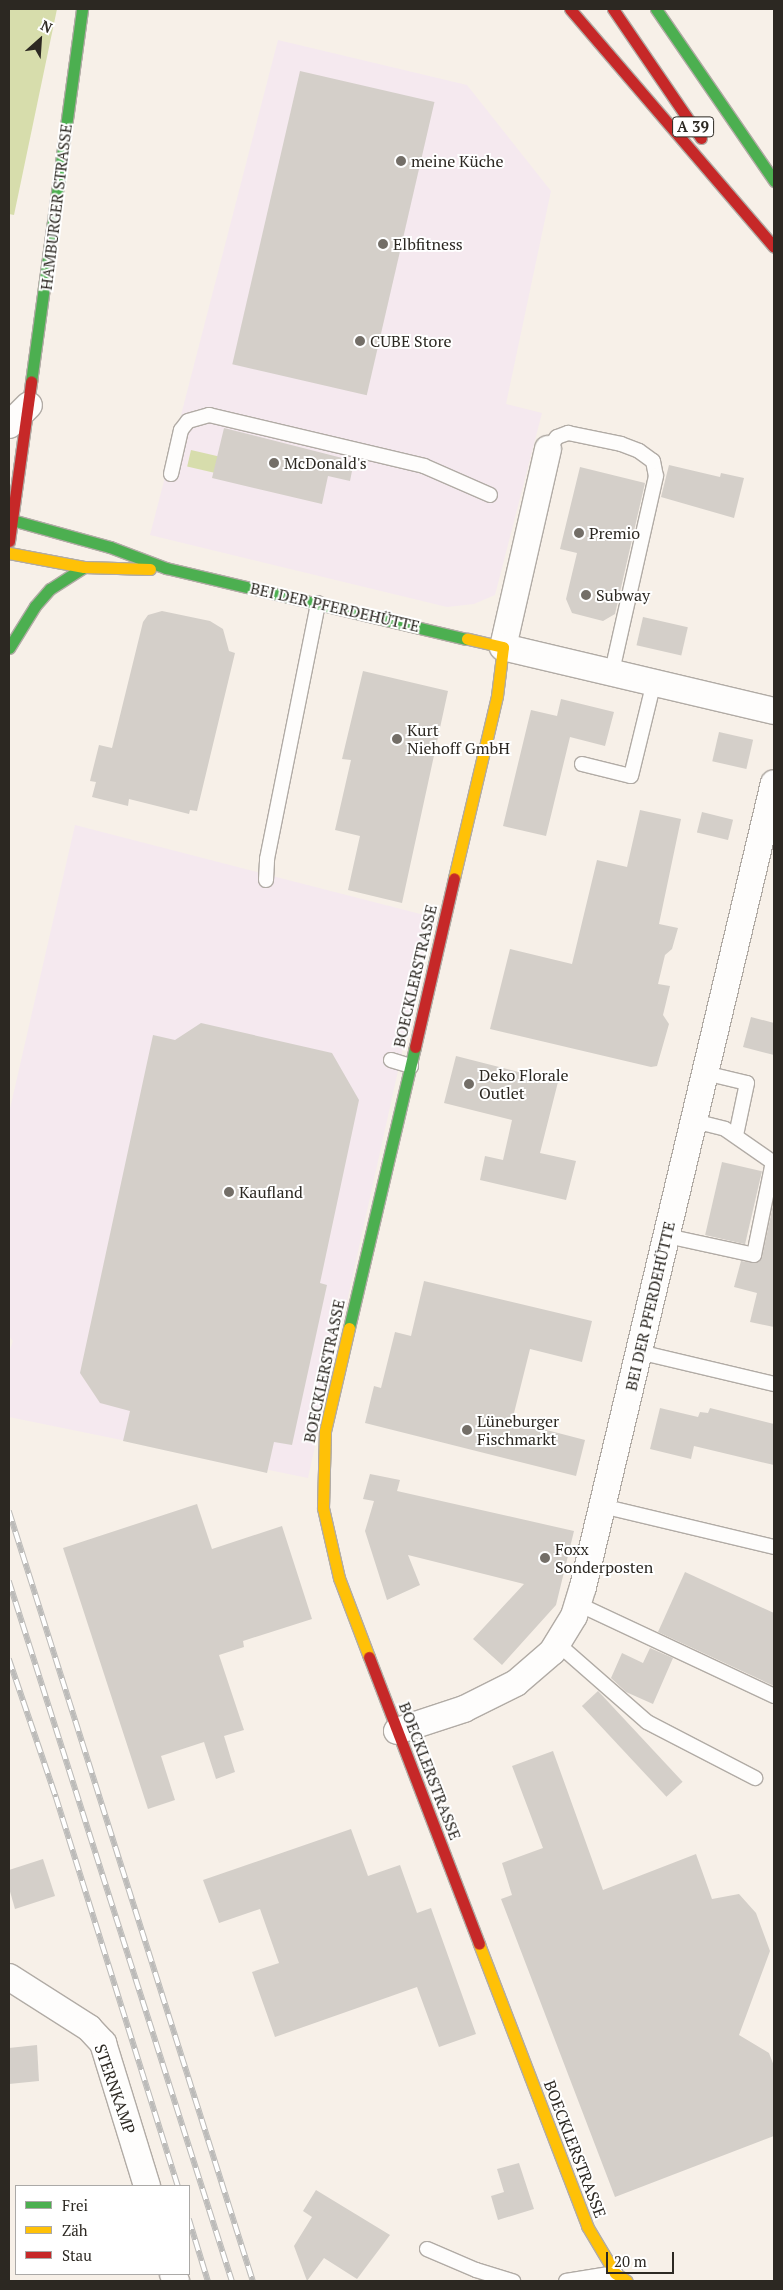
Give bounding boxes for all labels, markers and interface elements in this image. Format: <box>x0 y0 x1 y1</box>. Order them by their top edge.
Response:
north arrow <box>15 15 65 65</box>
text: N <box>38 15 56 37</box>
road number: A 39 <box>672 114 714 140</box>
street label: HAMBURGER STRASSE <box>36 123 76 291</box>
place label: meine Küche <box>411 151 504 171</box>
marker: meine Küche <box>395 155 407 167</box>
place label: Elbfitness <box>393 234 463 254</box>
marker: Elbfitness <box>377 238 389 250</box>
place label: CUBE Store <box>370 331 452 351</box>
marker: CUBE Store <box>354 335 366 347</box>
place label: McDonald's <box>284 453 367 473</box>
marker: McDonald's <box>268 457 280 469</box>
place label: Premio <box>589 523 640 543</box>
marker: Premio <box>573 527 585 539</box>
street label: BEI DER PFERDEHÜTTE <box>248 578 422 636</box>
place label: Subway <box>596 585 650 605</box>
marker: Subway <box>580 589 592 601</box>
place label: Kurt Niehoff GmbH <box>407 720 510 758</box>
marker: Kurt Niehoff GmbH <box>391 733 403 745</box>
street label: BOECKLERSTRASSE <box>389 903 441 1049</box>
place label: Deko Florale Outlet <box>479 1065 569 1103</box>
marker: Deko Florale Outlet <box>463 1078 475 1090</box>
place label: Kaufland <box>239 1182 303 1202</box>
marker: Kaufland <box>223 1186 235 1198</box>
street label: BEI DER PFERDEHÜTTE <box>621 1219 679 1393</box>
street label: BOECKLERSTRASSE <box>299 1298 349 1444</box>
place label: Lüneburger Fischmarkt <box>477 1411 559 1449</box>
marker: Lüneburger Fischmarkt <box>461 1424 473 1436</box>
place label: Foxx Sonderposten <box>555 1539 653 1577</box>
marker: Foxx Sonderposten <box>539 1552 551 1564</box>
street label: BOECKLERSTRASSE <box>395 1699 465 1843</box>
street label: STERNKAMP <box>91 2041 139 2137</box>
street label: BOECKLERSTRASSE <box>540 2077 610 2221</box>
legend <box>15 2185 190 2275</box>
text: Frei <box>62 2195 88 2215</box>
text: Zäh <box>62 2220 88 2240</box>
scale bar <box>608 2242 676 2274</box>
text: Stau <box>62 2245 92 2265</box>
text: 20 m <box>614 2251 647 2271</box>

